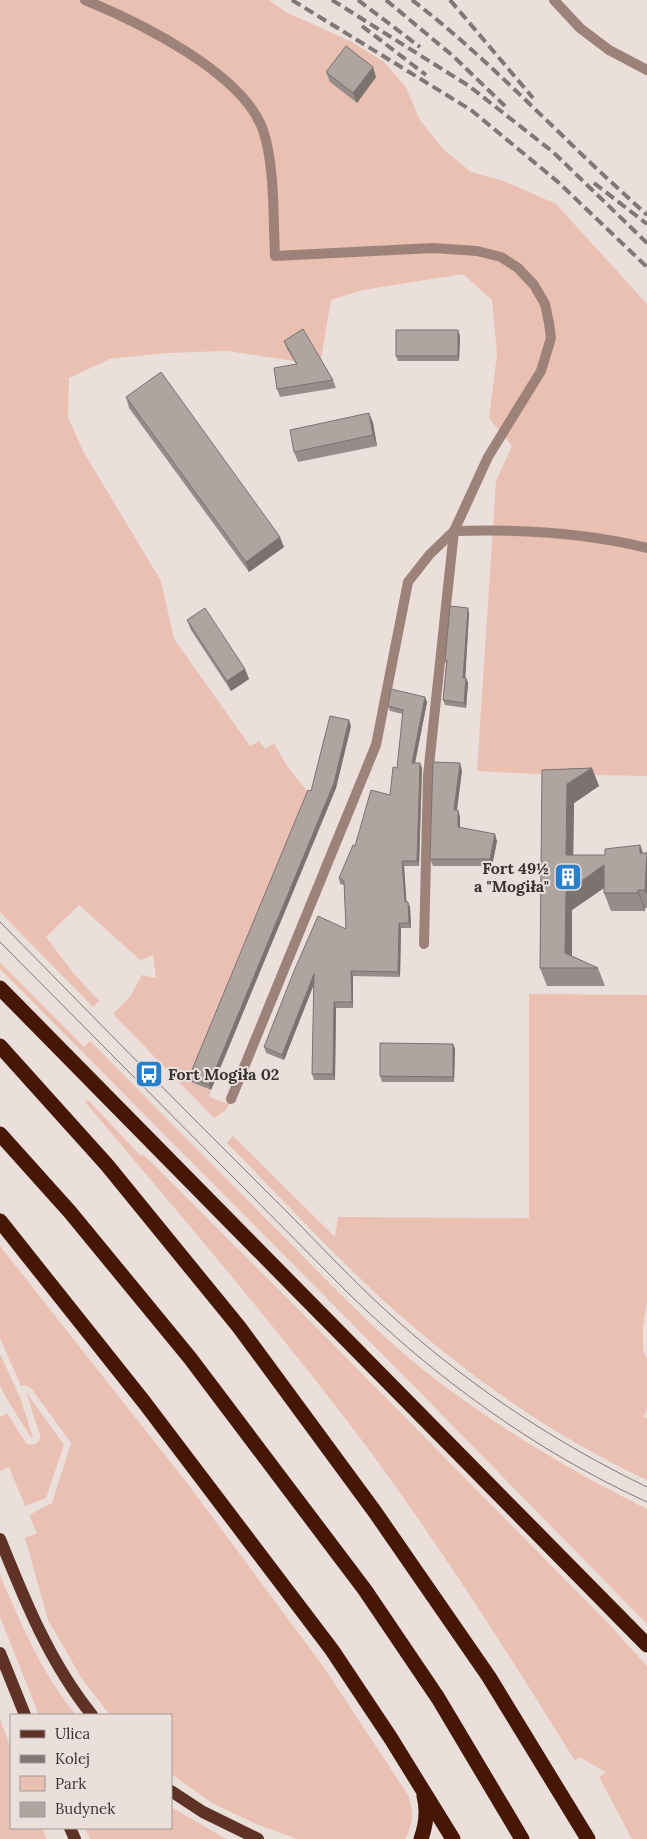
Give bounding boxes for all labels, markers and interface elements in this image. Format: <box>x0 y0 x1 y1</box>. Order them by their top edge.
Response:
place label: Fort 49½ a "Mogiła" <box>474 858 549 896</box>
building icon: Fort 49½ a "Mogiła" <box>553 862 583 892</box>
bus stop icon: Fort Mogiła 02 <box>134 1059 164 1089</box>
place label: Fort Mogiła 02 <box>168 1064 279 1084</box>
legend <box>10 1714 172 1829</box>
text: Ulica <box>55 1724 91 1743</box>
text: Kolej <box>55 1749 90 1768</box>
text: Park <box>55 1774 86 1793</box>
text: Budynek <box>55 1799 115 1818</box>

